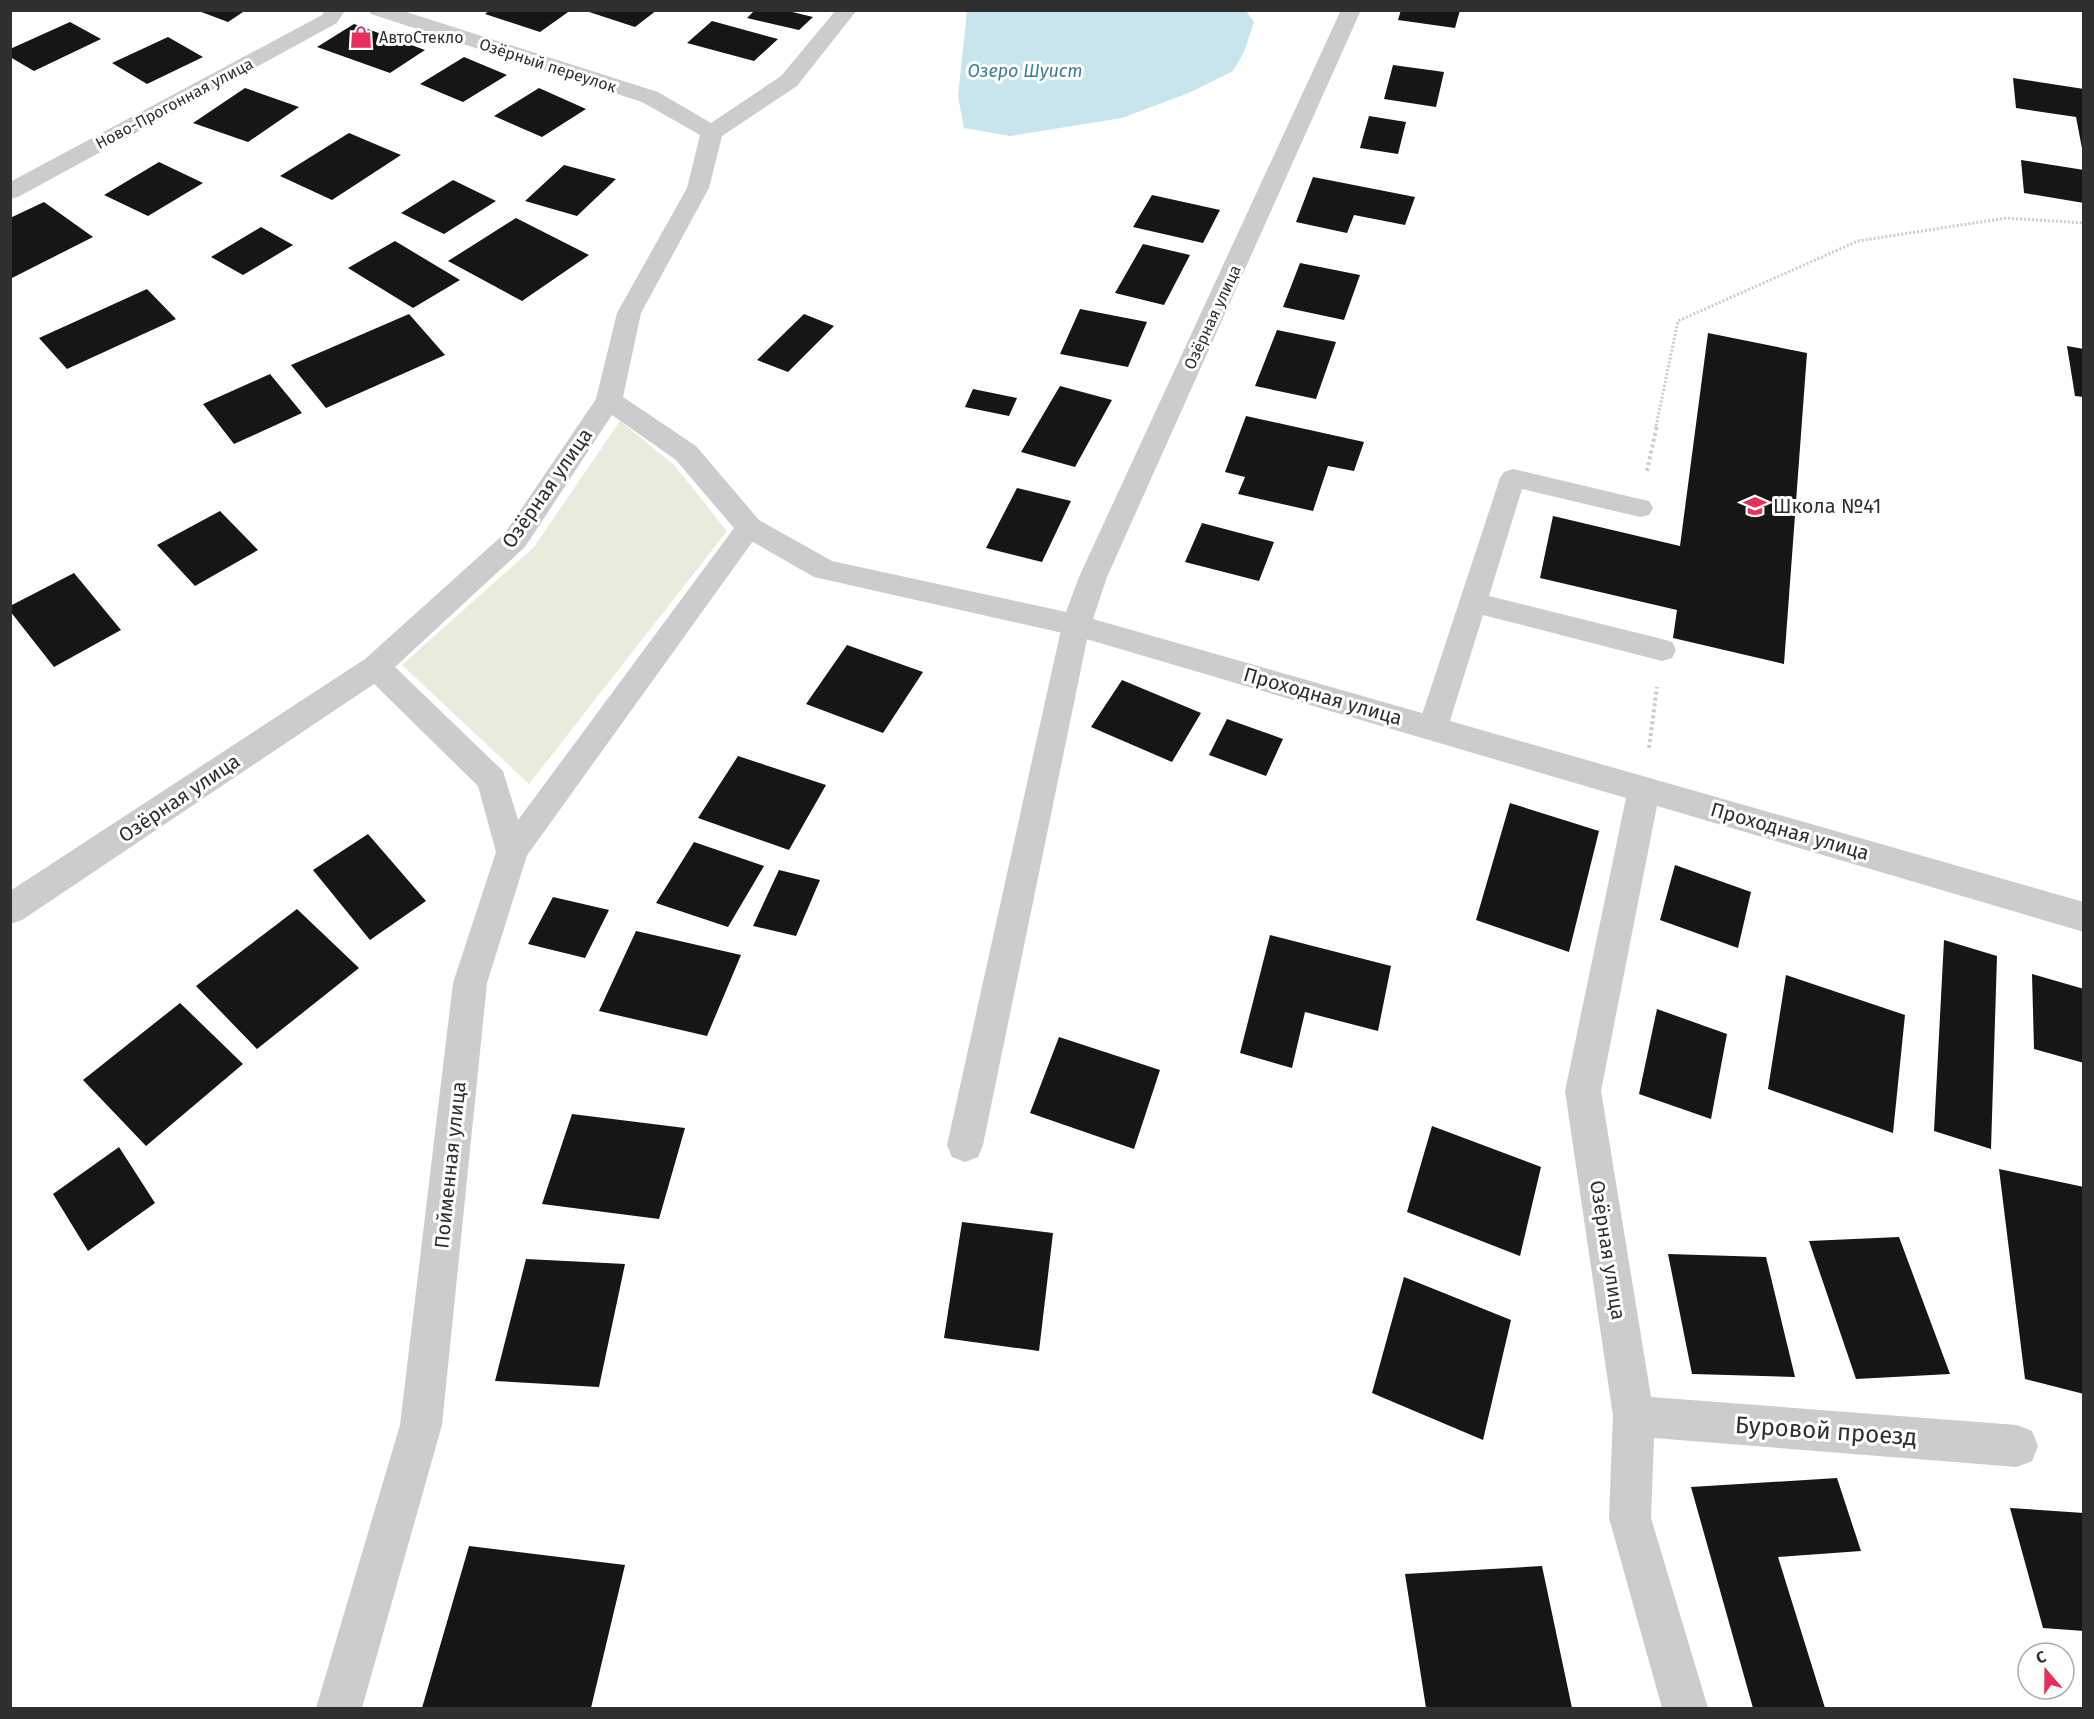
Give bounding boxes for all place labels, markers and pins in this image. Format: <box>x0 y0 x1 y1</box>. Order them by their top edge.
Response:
shop icon: АвтоСтекло <box>348 24 374 50</box>
place label: АвтоСтекло <box>379 28 464 47</box>
school or university icon: Школа №41 <box>1742 493 1768 519</box>
place label: Школа №41 <box>1773 494 1881 518</box>

